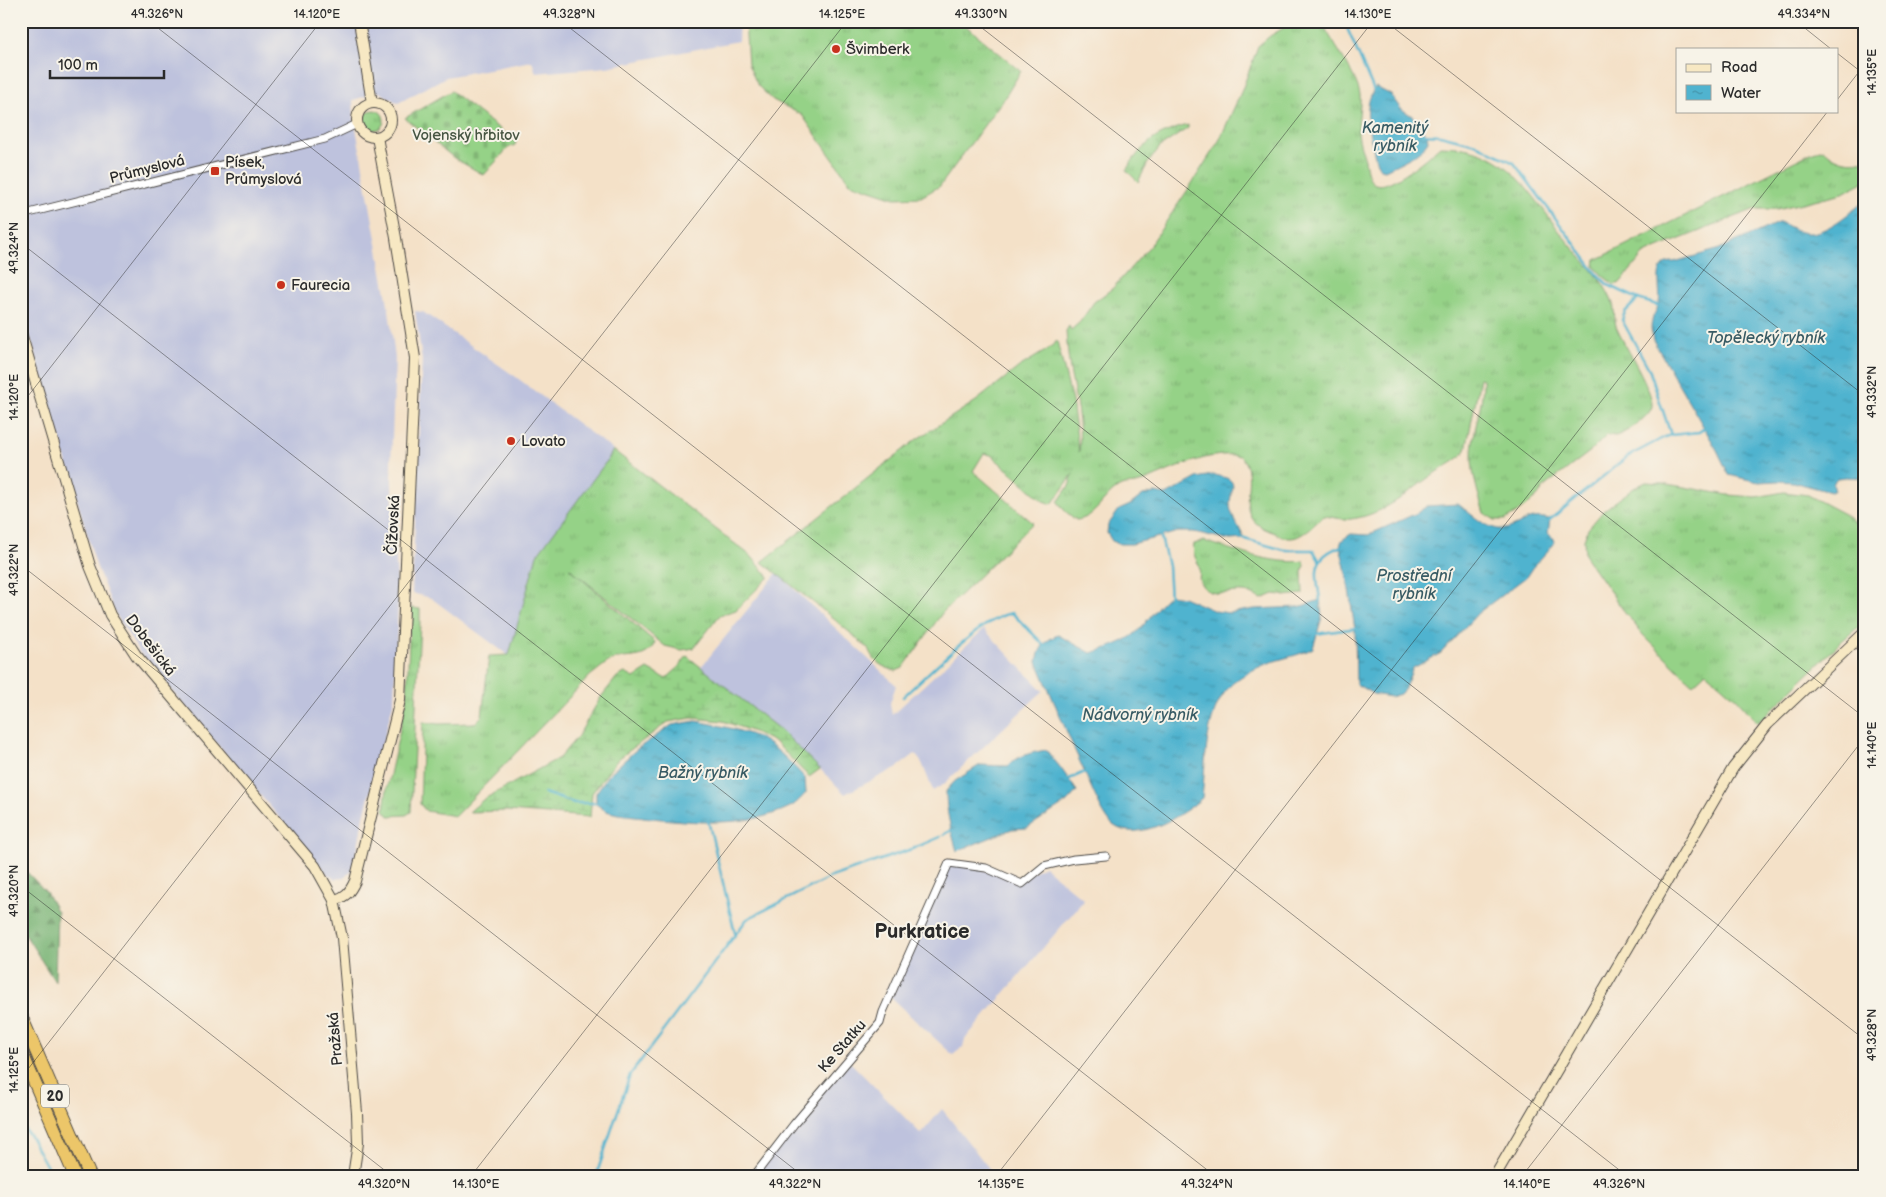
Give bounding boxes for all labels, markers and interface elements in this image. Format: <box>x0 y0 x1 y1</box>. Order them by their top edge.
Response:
text: 49.326°N <box>131 7 183 22</box>
text: 14.120°E <box>294 7 340 22</box>
text: 49.328°N <box>543 7 595 22</box>
text: 14.125°E <box>819 7 865 22</box>
text: 49.330°N <box>955 7 1007 22</box>
text: 14.130°E <box>1345 7 1392 22</box>
text: 49.334°N <box>1778 7 1830 22</box>
place label: Švimberk <box>846 40 910 59</box>
marker: Švimberk <box>830 43 842 55</box>
scale bar <box>50 48 164 80</box>
legend <box>1676 48 1838 112</box>
text: 14.135°E <box>1865 49 1880 95</box>
text: 100 m <box>58 56 98 75</box>
text: Road <box>1721 58 1757 77</box>
text: Water <box>1721 84 1761 103</box>
water label: Kamenitý rybník <box>1362 119 1429 156</box>
park label: Vojenský hřbitov <box>412 126 520 145</box>
street label: Průmyslová <box>108 151 187 188</box>
place label: Písek, Průmyslová <box>225 153 302 189</box>
marker: Písek, Průmyslová <box>209 165 221 177</box>
text: 49.324°N <box>7 222 22 274</box>
place label: Faurecia <box>291 276 350 295</box>
marker: Faurecia <box>275 279 287 291</box>
water label: Topělecký rybník <box>1707 329 1826 348</box>
text: 49.332°N <box>1865 366 1880 418</box>
text: 14.120°E <box>7 374 22 420</box>
place label: Lovato <box>521 432 566 451</box>
marker: Lovato <box>505 435 517 447</box>
street label: Čížovská <box>382 494 405 556</box>
text: 49.322°N <box>7 544 22 596</box>
water label: Prostřední rybník <box>1377 567 1454 604</box>
street label: Dobešická <box>121 611 180 680</box>
water label: Nádvorný rybník <box>1082 706 1199 725</box>
text: 14.140°E <box>1865 722 1880 768</box>
water label: Bažný rybník <box>658 764 749 783</box>
text: 49.320°N <box>7 865 22 917</box>
district label: Purkratice <box>874 920 970 944</box>
text: 49.328°N <box>1865 1009 1880 1061</box>
street label: Pražská <box>324 1011 347 1066</box>
street label: Ke Statku <box>814 1016 871 1077</box>
text: 14.125°E <box>7 1047 22 1093</box>
road number: 20 <box>41 1084 69 1108</box>
text: 49.320°N <box>358 1177 410 1192</box>
text: 14.130°E <box>453 1177 500 1192</box>
text: 49.322°N <box>769 1177 821 1192</box>
text: 14.135°E <box>978 1177 1024 1192</box>
text: 49.324°N <box>1181 1177 1233 1192</box>
text: 14.140°E <box>1504 1177 1550 1192</box>
text: 49.326°N <box>1593 1177 1645 1192</box>

